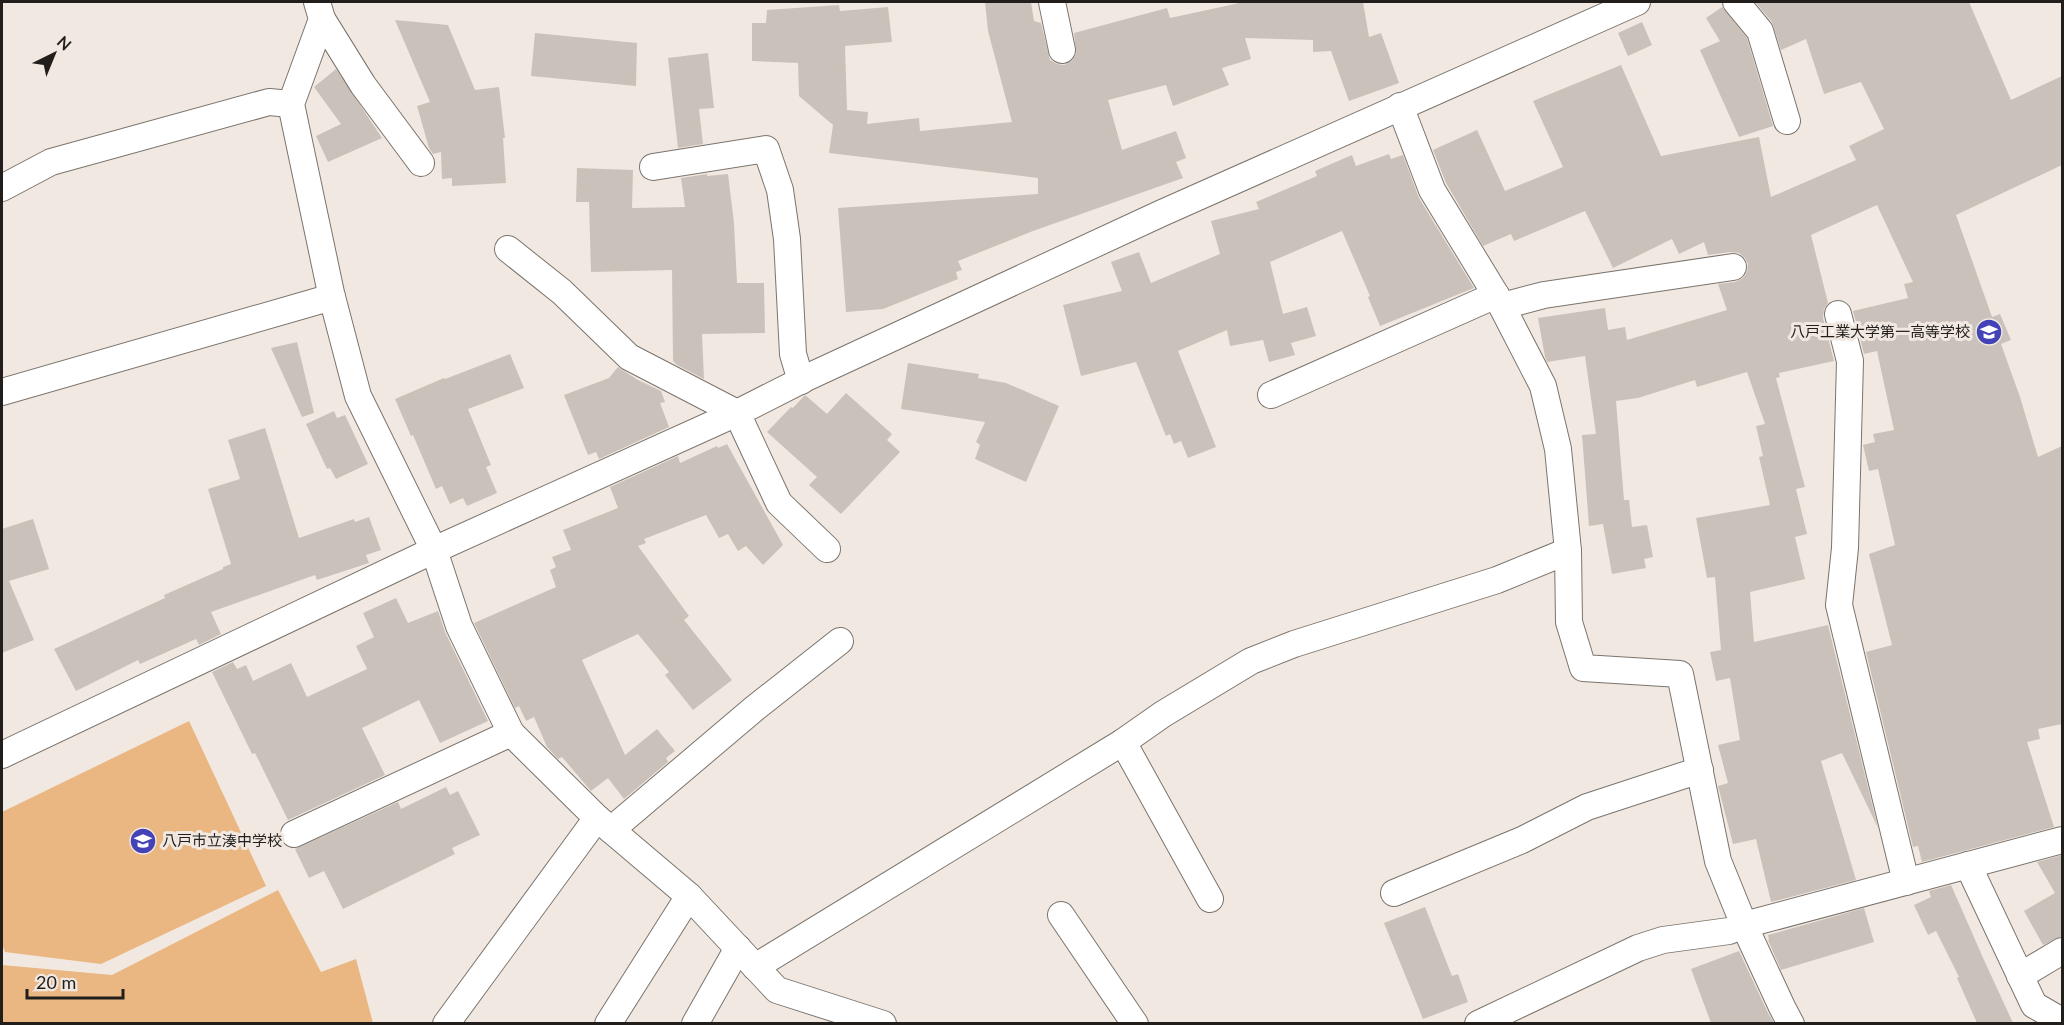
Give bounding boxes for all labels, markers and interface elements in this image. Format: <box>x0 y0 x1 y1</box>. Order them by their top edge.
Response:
north arrow <box>24 24 84 84</box>
text: N <box>54 32 76 54</box>
school or university icon: 八戸工業大学第一高等学校 <box>1974 317 2004 347</box>
place label: 八戸工業大学第一高等学校 <box>1790 322 1970 340</box>
school or university icon: 八戸市立湊中学校 <box>128 826 158 856</box>
place label: 八戸市立湊中学校 <box>162 831 282 849</box>
scale bar <box>27 962 123 1000</box>
text: 20 m <box>36 971 76 993</box>

